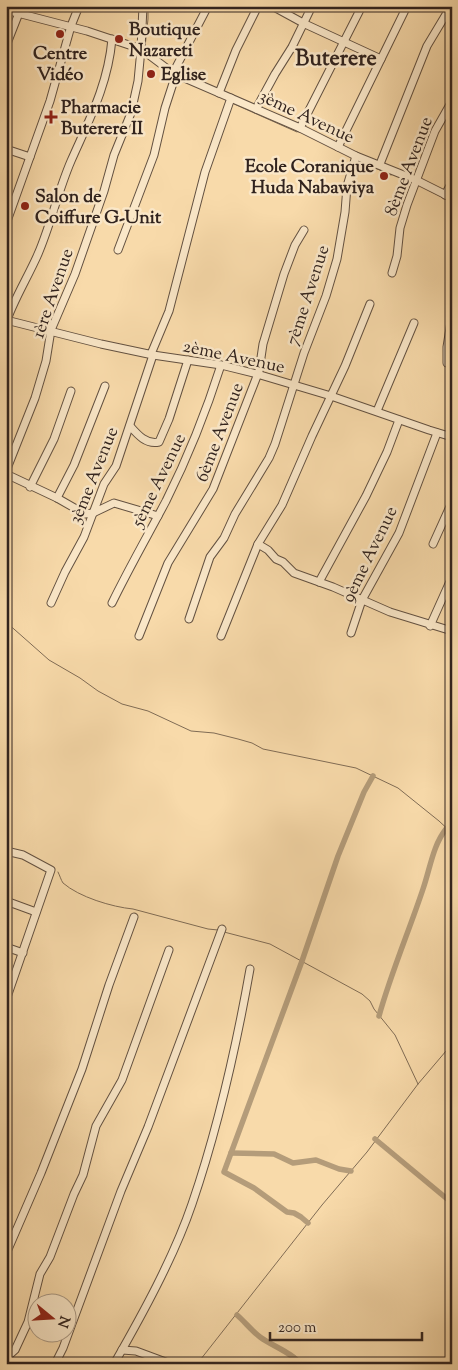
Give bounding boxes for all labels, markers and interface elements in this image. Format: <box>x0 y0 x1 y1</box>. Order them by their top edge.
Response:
place label: Boutique Nazareti <box>129 18 201 65</box>
marker: Centre Vidéo <box>54 28 66 40</box>
marker: Boutique Nazareti <box>113 33 125 45</box>
place label: Centre Vidéo <box>33 42 88 89</box>
district label: Buterere <box>295 44 377 76</box>
place label: Eglise <box>161 63 207 89</box>
marker: Eglise <box>145 68 157 80</box>
street label: 3ème Avenue <box>254 84 358 151</box>
place label: Pharmacie Buterere II <box>61 96 143 143</box>
marker: Pharmacie Buterere II <box>45 111 57 123</box>
street label: 8ème Avenue <box>379 113 441 220</box>
place label: Ecole Coranique Huda Nabawiya <box>245 155 375 202</box>
marker: Ecole Coranique Huda Nabawiya <box>378 170 390 182</box>
place label: Salon de Coiffure G-Unit <box>35 185 162 232</box>
marker: Salon de Coiffure G-Unit <box>19 200 31 212</box>
street label: 7ème Avenue <box>280 242 337 349</box>
street label: 1ère Avenue <box>26 245 81 342</box>
street label: 2ème Avenue <box>180 334 287 381</box>
street label: 6ème Avenue <box>190 379 252 486</box>
street label: 3ème Avenue <box>64 423 126 528</box>
street label: 5ème Avenue <box>125 430 194 533</box>
street label: 9ème Avenue <box>336 502 405 607</box>
north arrow <box>28 1292 78 1342</box>
scale bar <box>270 1310 423 1342</box>
text: N <box>51 1313 74 1330</box>
text: 200 m <box>278 1318 317 1339</box>

